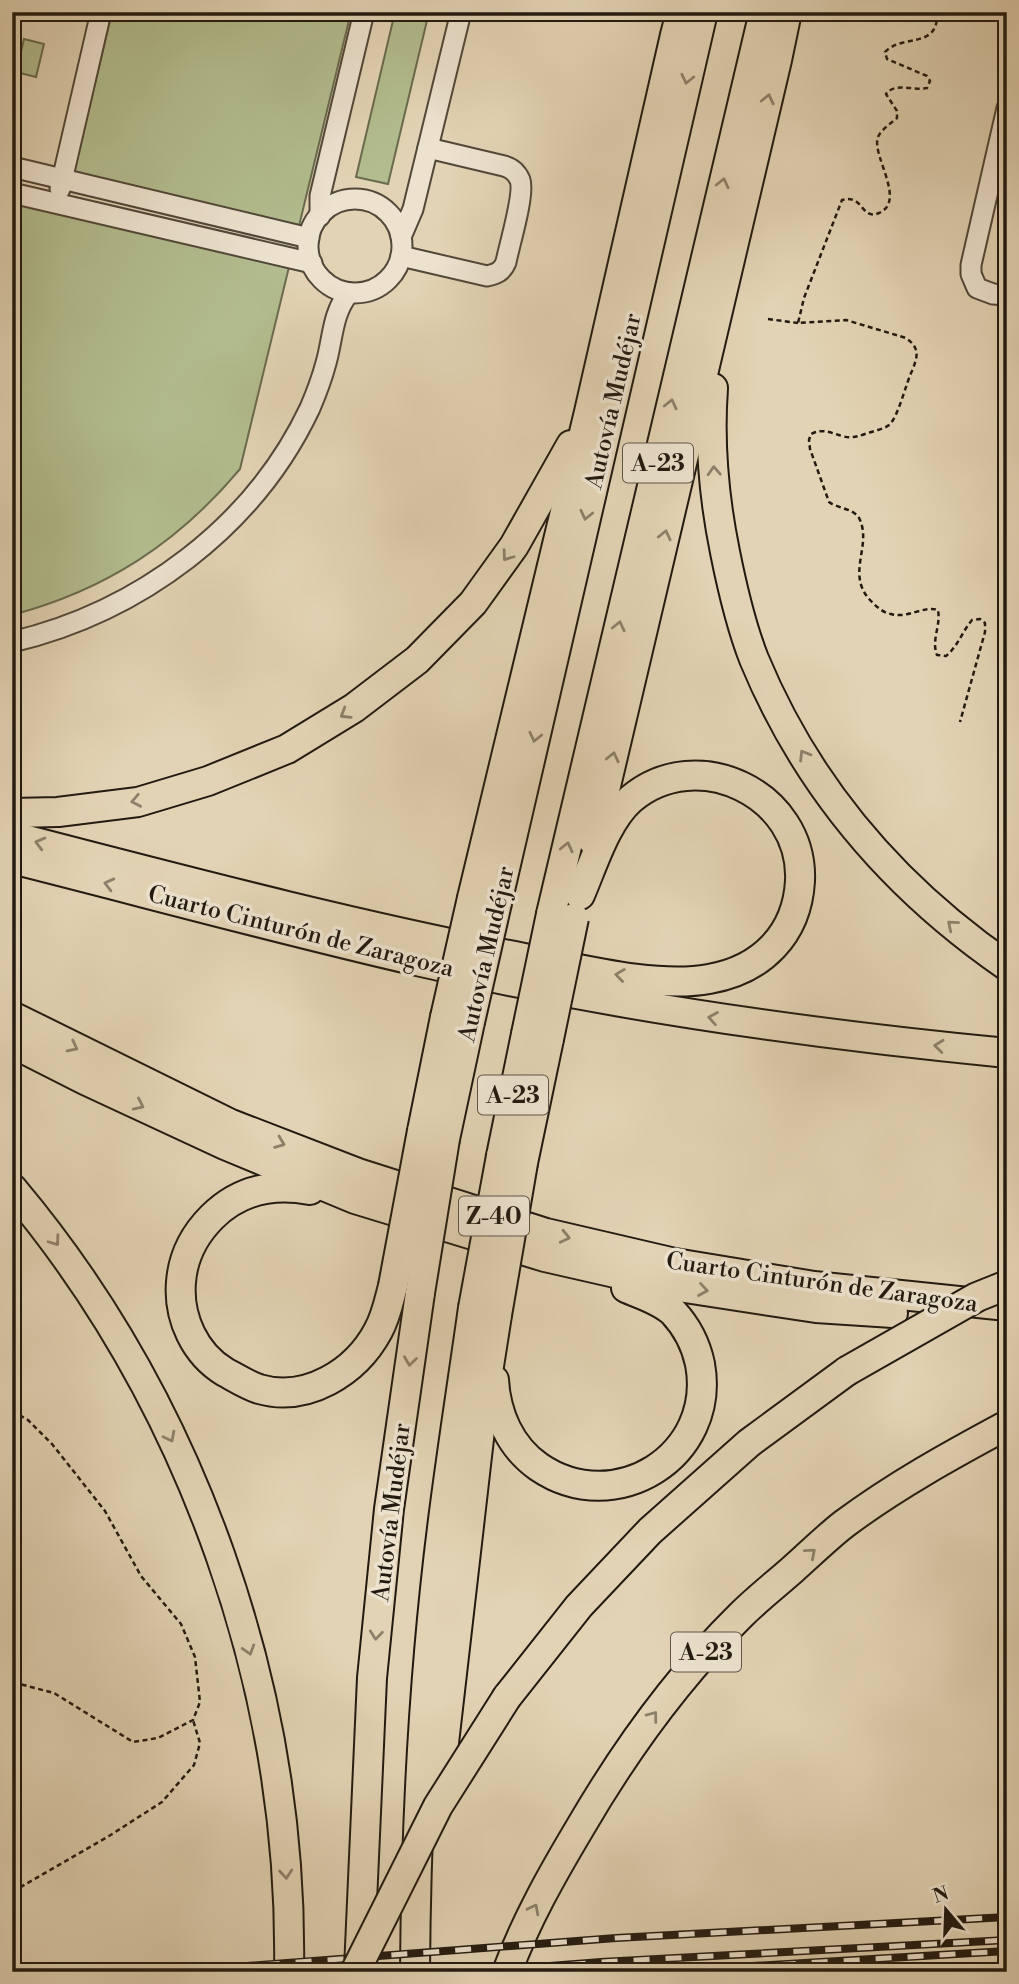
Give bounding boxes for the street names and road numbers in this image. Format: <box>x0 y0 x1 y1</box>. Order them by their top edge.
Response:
street label: Autovía Mudéjar <box>579 311 649 493</box>
road number: A-23 <box>623 444 693 482</box>
street label: Autovía Mudéjar <box>452 864 522 1046</box>
street label: Cuarto Cinturón de Zaragoza <box>145 879 458 985</box>
road number: A-23 <box>478 1076 548 1114</box>
road number: Z-40 <box>459 1196 529 1236</box>
street label: Cuarto Cinturón de Zaragoza <box>664 1246 980 1320</box>
street label: Autovía Mudéjar <box>366 1421 418 1604</box>
road number: A-23 <box>671 1632 741 1672</box>

